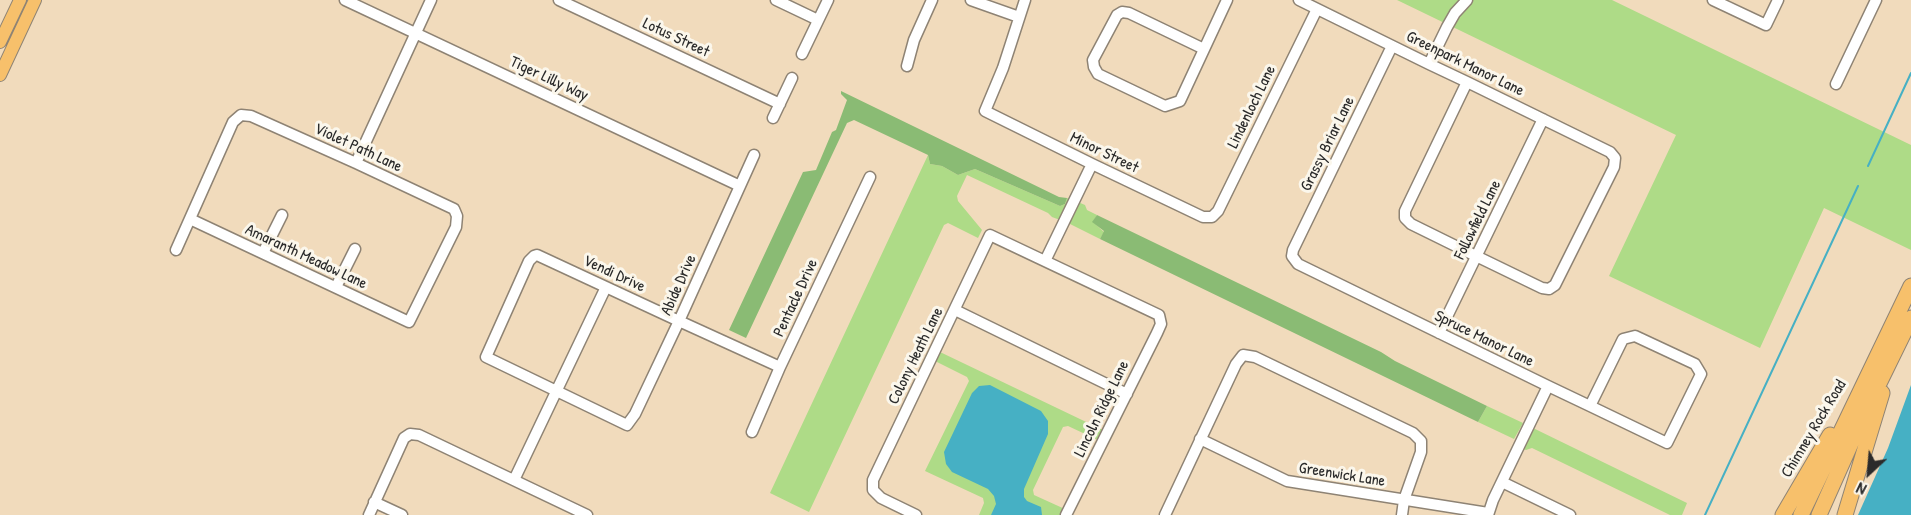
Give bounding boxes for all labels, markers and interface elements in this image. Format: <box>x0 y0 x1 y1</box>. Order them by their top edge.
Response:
street label: Lotus Street <box>640 14 712 62</box>
street label: Greenpark Manor Lane <box>1403 27 1527 101</box>
street label: Tiger Lilly Way <box>507 53 591 105</box>
street label: Lindenloch Lane <box>1224 62 1280 152</box>
street label: Grassy Briar Lane <box>1297 94 1359 194</box>
street label: Violet Path Lane <box>311 119 405 177</box>
street label: Minor Street <box>1067 128 1141 178</box>
street label: Followfield Lane <box>1451 177 1505 263</box>
street label: Amaranth Meadow Lane <box>242 220 370 294</box>
street label: Vendi Drive <box>580 251 648 297</box>
street label: Abide Drive <box>657 252 701 318</box>
street label: Pentacle Drive <box>770 256 822 340</box>
street label: Colony Heath Lane <box>884 304 948 408</box>
street label: Spruce Manor Lane <box>1431 307 1537 371</box>
street label: Lincoln Ridge Lane <box>1070 358 1134 460</box>
street label: Chimney Rock Road <box>1777 377 1851 481</box>
north arrow <box>1839 443 1899 503</box>
street label: Greenwick Lane <box>1297 459 1387 491</box>
text: N <box>1852 477 1870 501</box>

